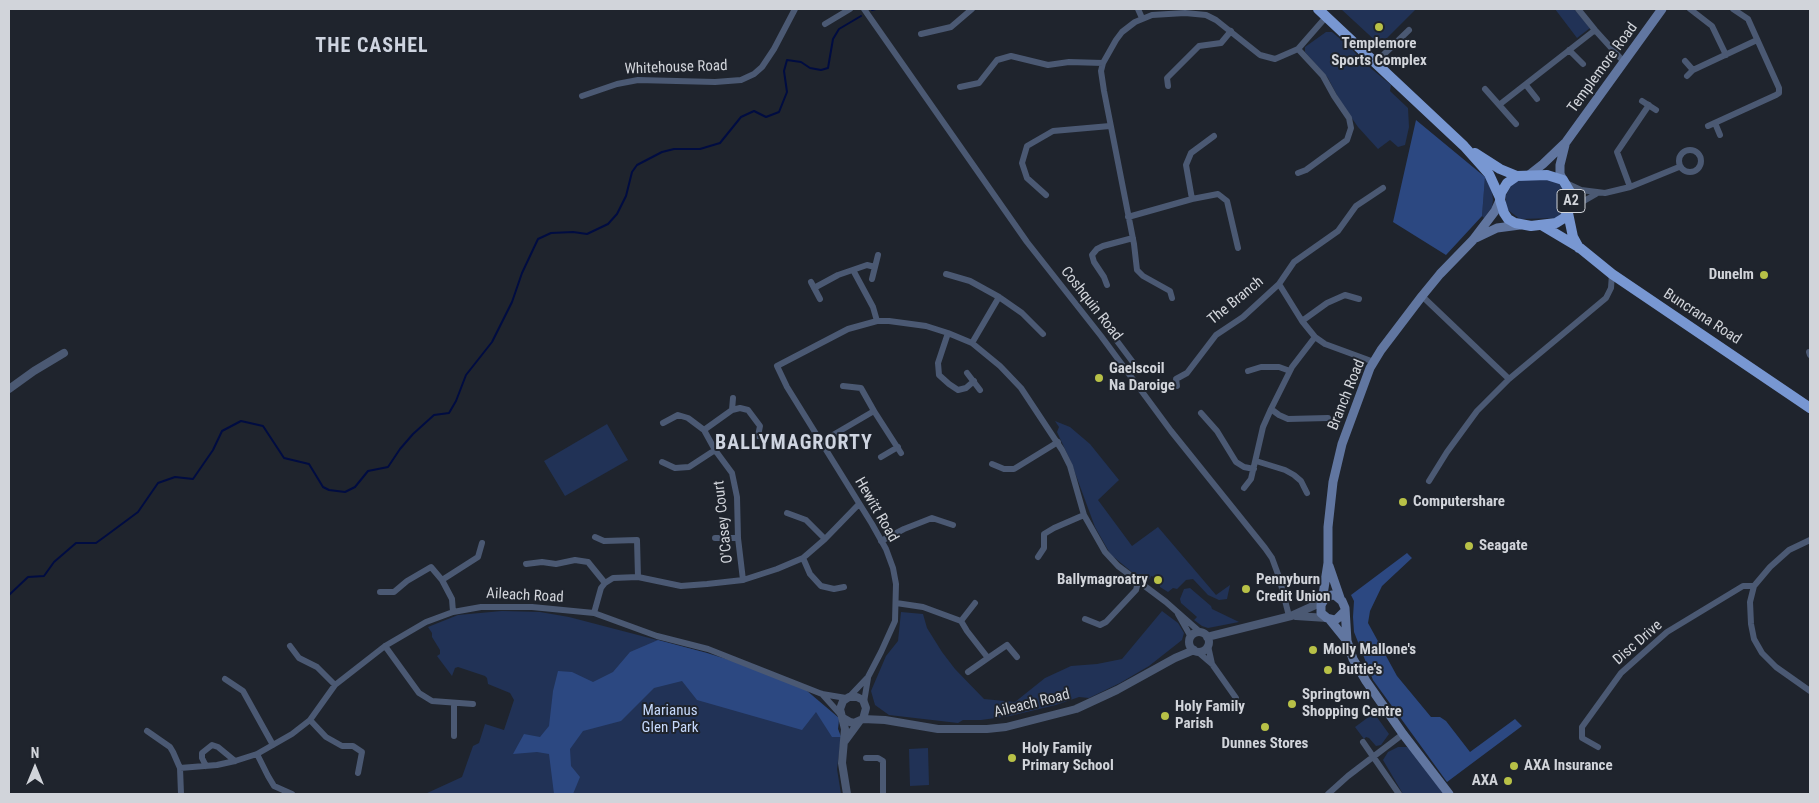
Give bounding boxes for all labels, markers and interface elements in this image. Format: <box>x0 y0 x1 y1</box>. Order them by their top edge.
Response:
street label: Templemore Road <box>1564 19 1642 117</box>
marker: Templemore Sports Complex <box>1373 21 1385 33</box>
district label: THE CASHEL <box>314 35 430 59</box>
place label: Templemore Sports Complex <box>1331 35 1427 70</box>
street label: Whitehouse Road <box>624 57 728 79</box>
road number: A2 <box>1557 190 1585 212</box>
street label: Coshquin Road <box>1056 263 1126 345</box>
place label: Dunelm <box>1709 266 1754 284</box>
marker: Dunelm <box>1758 269 1770 281</box>
street label: The Branch <box>1204 273 1268 329</box>
street label: Buncrana Road <box>1660 285 1744 349</box>
street label: Branch Road <box>1325 357 1369 433</box>
place label: Gaelscoil Na Daroige <box>1109 360 1175 395</box>
marker: Gaelscoil Na Daroige <box>1093 372 1105 384</box>
district label: BALLYMAGRORTY <box>713 432 875 456</box>
street label: Hewitt Road <box>850 474 902 546</box>
street label: O'Casey Court <box>711 480 737 564</box>
place label: Computershare <box>1413 493 1505 511</box>
marker: Computershare <box>1397 496 1409 508</box>
place label: Seagate <box>1479 537 1528 555</box>
marker: Seagate <box>1463 540 1475 552</box>
place label: Ballymagroatry <box>1057 571 1148 589</box>
place label: Pennyburn Credit Union <box>1256 571 1330 606</box>
marker: Ballymagroatry <box>1152 574 1164 586</box>
marker: Pennyburn Credit Union <box>1240 583 1252 595</box>
street label: Aileach Road <box>486 585 564 607</box>
street label: Disc Drive <box>1610 617 1666 669</box>
place label: Molly Mallone's <box>1323 641 1416 659</box>
marker: Molly Mallone's <box>1307 644 1319 656</box>
place label: Buttie's <box>1338 661 1382 679</box>
marker: Buttie's <box>1322 664 1334 676</box>
street label: Aileach Road <box>992 686 1072 722</box>
place label: Springtown Shopping Centre <box>1302 686 1402 721</box>
place label: Holy Family Parish <box>1175 698 1245 733</box>
marker: Springtown Shopping Centre <box>1286 698 1298 710</box>
park label: Marianus Glen Park <box>642 702 698 737</box>
marker: Holy Family Parish <box>1159 710 1171 722</box>
marker: Dunnes Stores <box>1259 721 1271 733</box>
place label: Dunnes Stores <box>1222 735 1308 753</box>
place label: Holy Family Primary School <box>1022 740 1114 775</box>
north arrow <box>10 743 60 793</box>
text: N <box>31 745 39 761</box>
marker: Holy Family Primary School <box>1006 752 1018 764</box>
place label: AXA Insurance <box>1524 757 1613 775</box>
marker: AXA Insurance <box>1508 760 1520 772</box>
place label: AXA <box>1472 772 1498 790</box>
marker: AXA <box>1502 775 1514 787</box>

